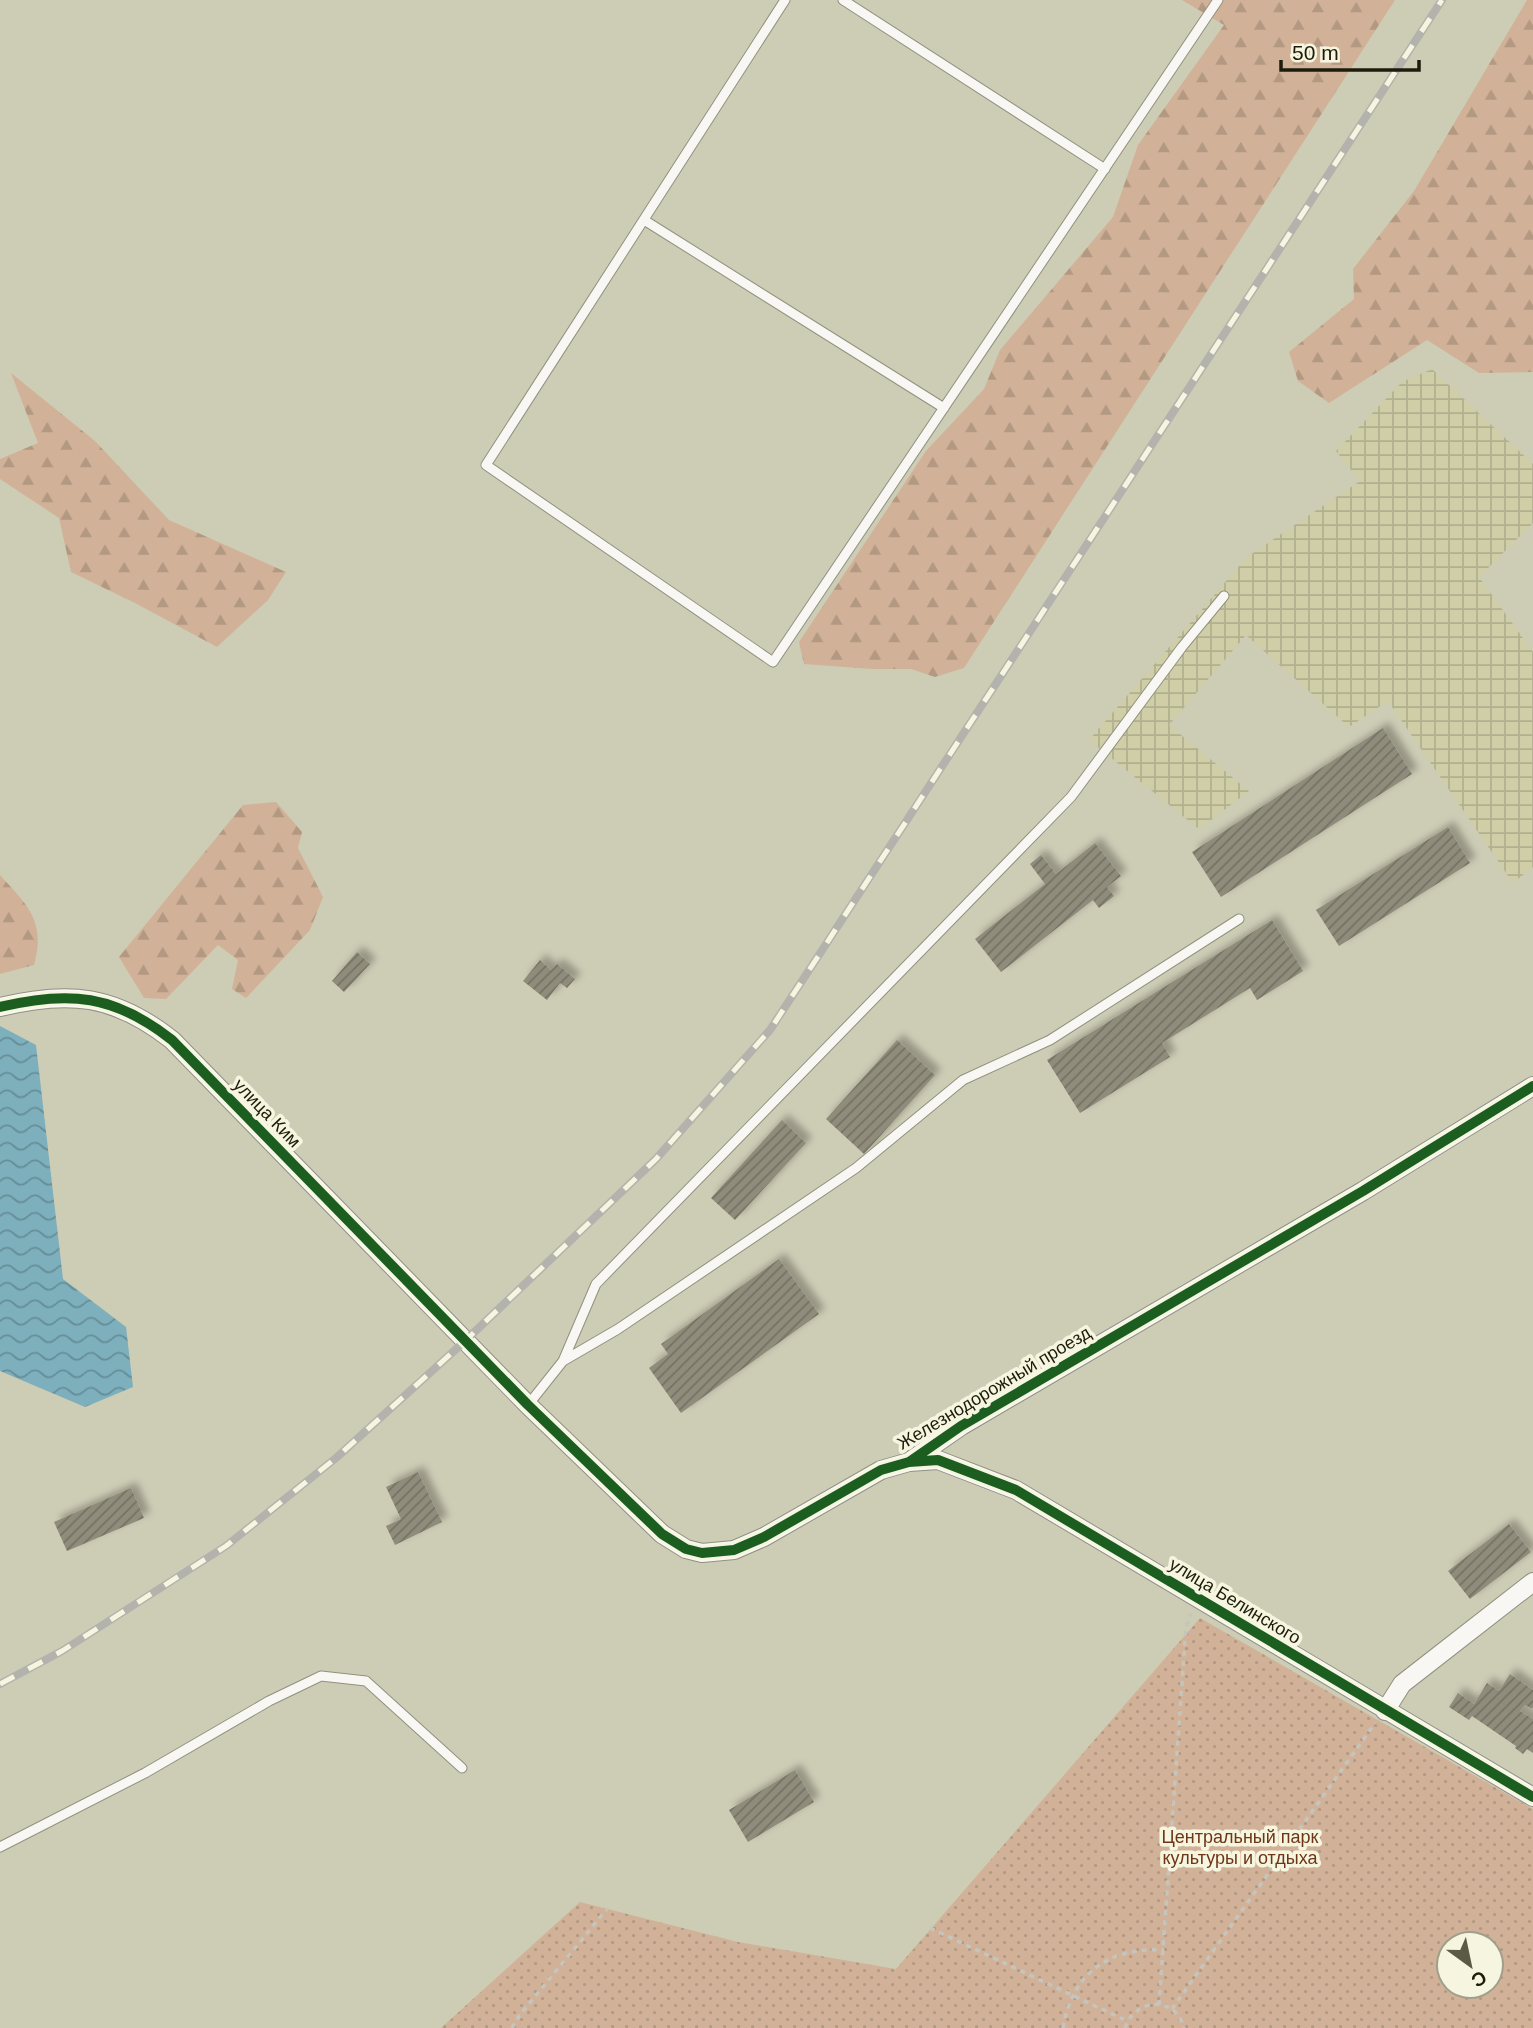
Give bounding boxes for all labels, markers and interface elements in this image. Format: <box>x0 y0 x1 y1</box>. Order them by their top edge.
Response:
scale bar <box>1281 28 1419 72</box>
text: 50 m <box>1292 41 1339 64</box>
street label: улица Ким <box>229 1075 305 1151</box>
street label: Железнодорожный проезд <box>894 1322 1095 1454</box>
street label: улица Белинского <box>1166 1554 1304 1648</box>
park label: Центральный парк культуры и отдыха <box>1162 1827 1319 1868</box>
north arrow <box>1435 1930 1505 2000</box>
text: С <box>1467 1966 1490 1992</box>

